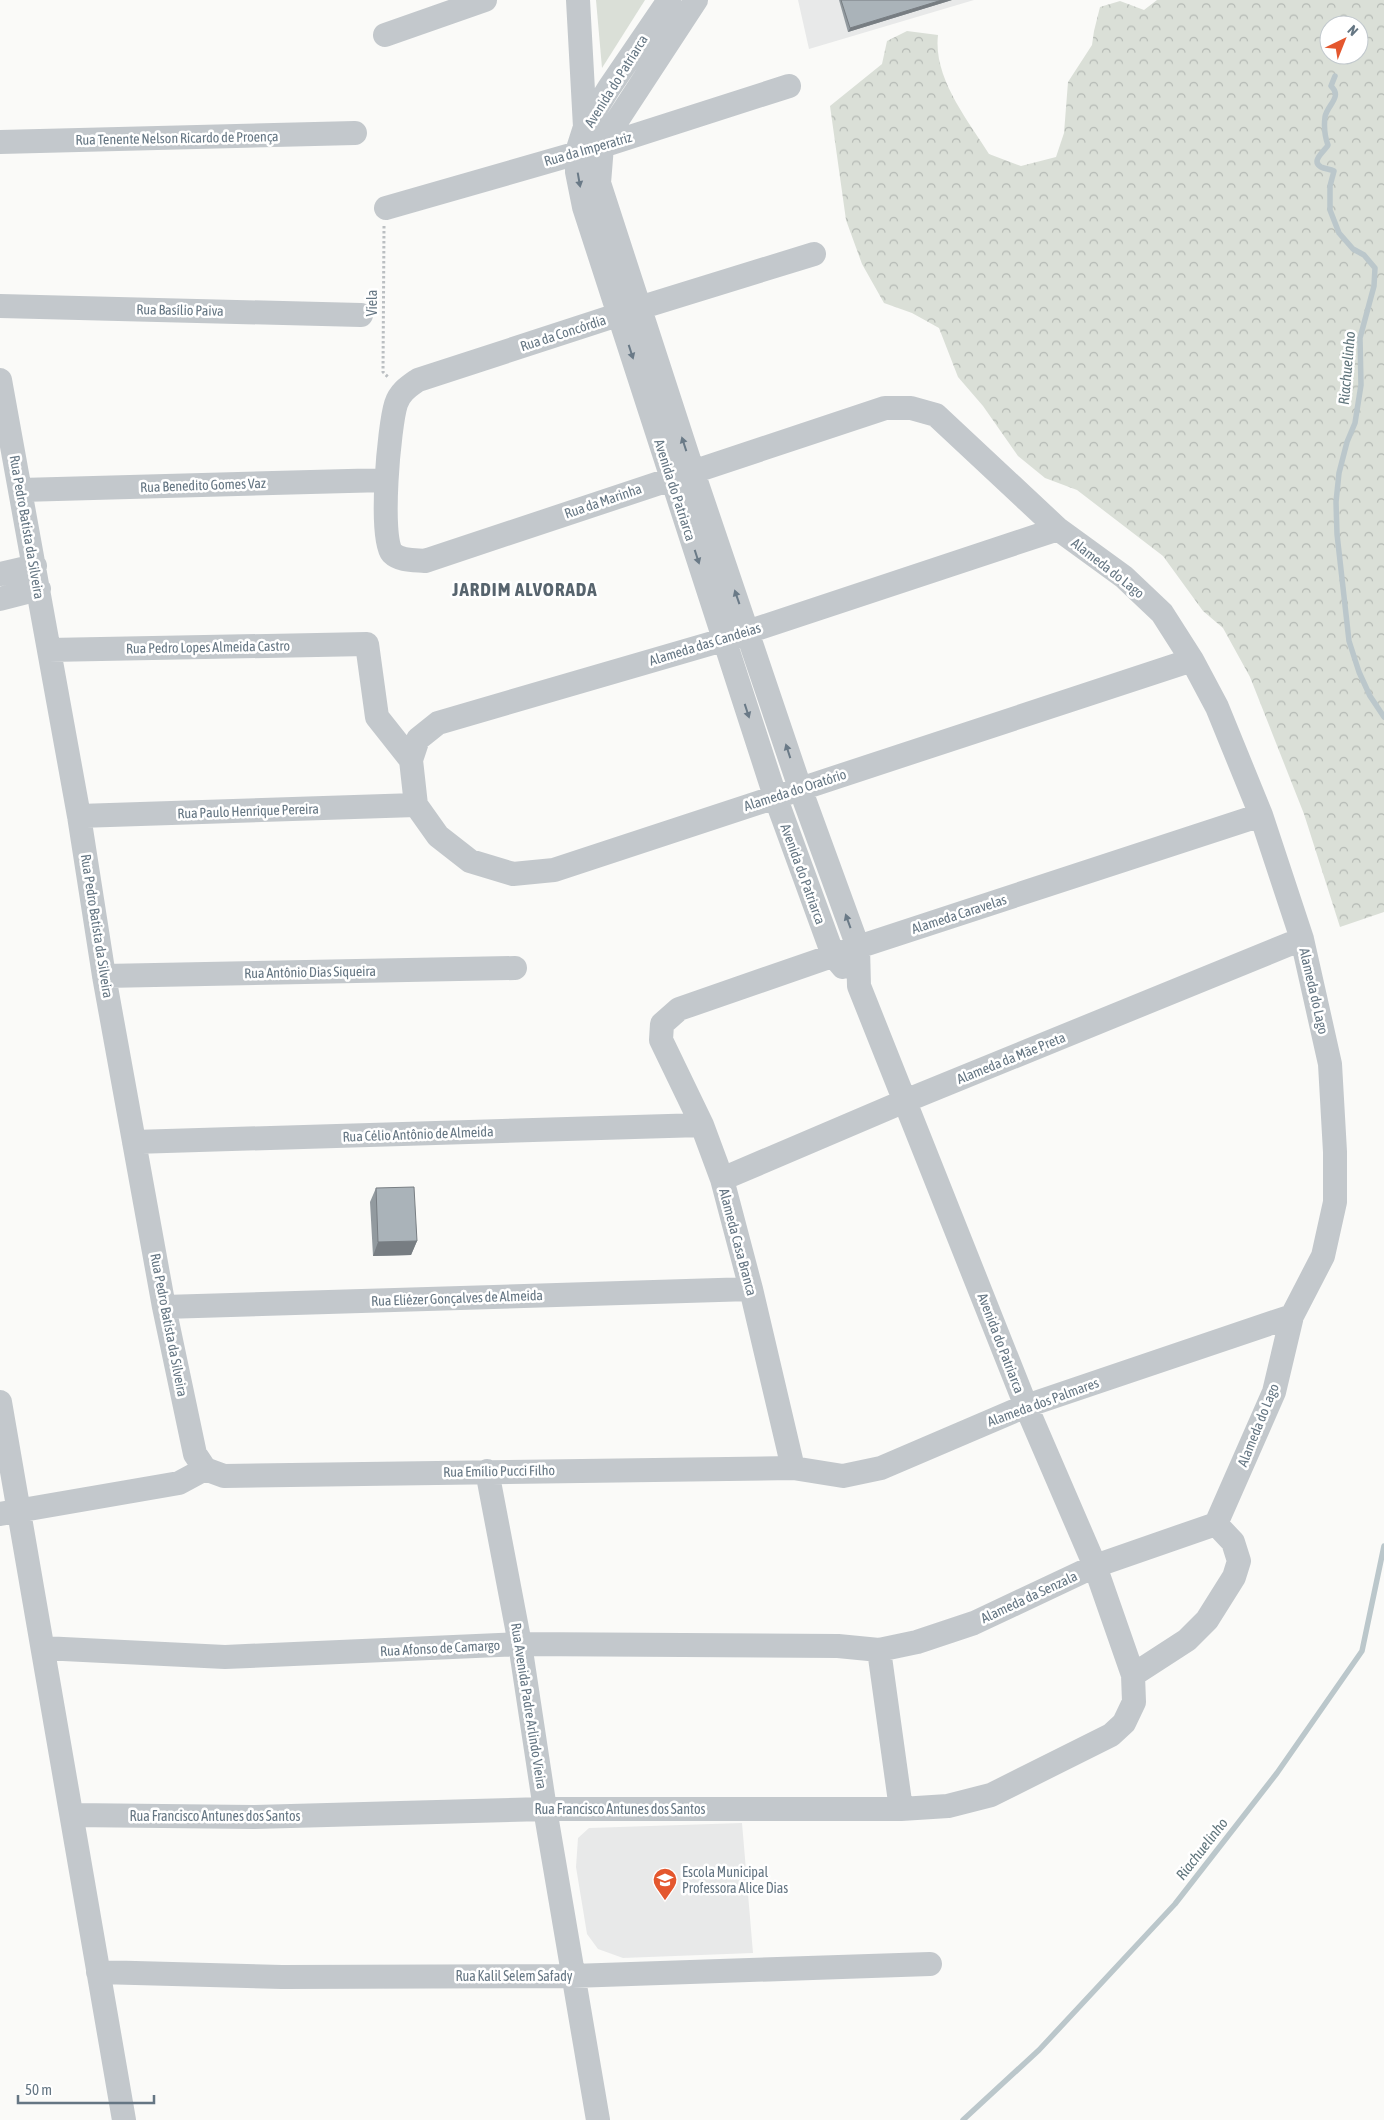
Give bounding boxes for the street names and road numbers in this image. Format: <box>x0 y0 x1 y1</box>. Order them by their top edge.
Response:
street label: Avenida do Patriarca <box>581 32 651 130</box>
street label: Rua Tenente Nelson Ricardo de Proença <box>75 128 279 148</box>
street label: Rua da Imperatriz <box>542 129 634 169</box>
street label: Viela <box>364 290 380 316</box>
street label: Rua Basílio Paiva <box>136 301 224 319</box>
street label: Rua da Concórdia <box>518 312 608 354</box>
street label: Avenida do Patriarca <box>651 437 699 543</box>
street label: Rua Pedro Batista da Silveira <box>6 454 48 600</box>
street label: Rua Benedito Gomes Vaz <box>140 475 266 495</box>
street label: Rua da Marinha <box>562 480 644 522</box>
street label: Alameda do Lago <box>1068 535 1148 601</box>
street label: Alameda das Candeias <box>647 619 763 669</box>
street label: Rua Pedro Lopes Almeida Castro <box>126 638 290 656</box>
street label: Alameda do Oratório <box>742 766 848 814</box>
street label: Rua Paulo Henrique Pereira <box>177 801 319 821</box>
street label: Avenida do Patriarca <box>777 822 829 926</box>
street label: Rua Pedro Batista da Silveira <box>78 853 116 999</box>
street label: Alameda Caravelas <box>910 891 1009 937</box>
street label: Alameda do Lago <box>1296 946 1332 1036</box>
street label: Rua Antônio Dias Siqueira <box>244 963 376 981</box>
street label: Alameda da Mãe Preta <box>954 1029 1068 1087</box>
street label: Rua Célio Antônio de Almeida <box>342 1123 494 1145</box>
street label: Alameda Casa Branca <box>716 1187 760 1297</box>
street label: Rua Pedro Batista da Silveira <box>147 1252 191 1398</box>
street label: Rua Eliézer Gonçalves de Almeida <box>371 1287 543 1309</box>
street label: Avenida do Patriarca <box>975 1291 1027 1395</box>
street label: Alameda dos Palmares <box>985 1374 1101 1430</box>
street label: Alameda do Lago <box>1234 1381 1282 1469</box>
street label: Rua Emílio Pucci Filho <box>443 1462 555 1480</box>
street label: Alameda da Senzala <box>978 1568 1080 1626</box>
street label: Rua Avenida Padre Arlindo Vieira <box>508 1622 550 1790</box>
street label: Rua Afonso de Camargo <box>380 1637 500 1659</box>
street label: Rua Francisco Antunes dos Santos <box>535 1801 705 1817</box>
street label: Rua Francisco Antunes dos Santos <box>130 1808 300 1824</box>
street label: Rua Kalil Selem Safady <box>455 1968 573 1984</box>

